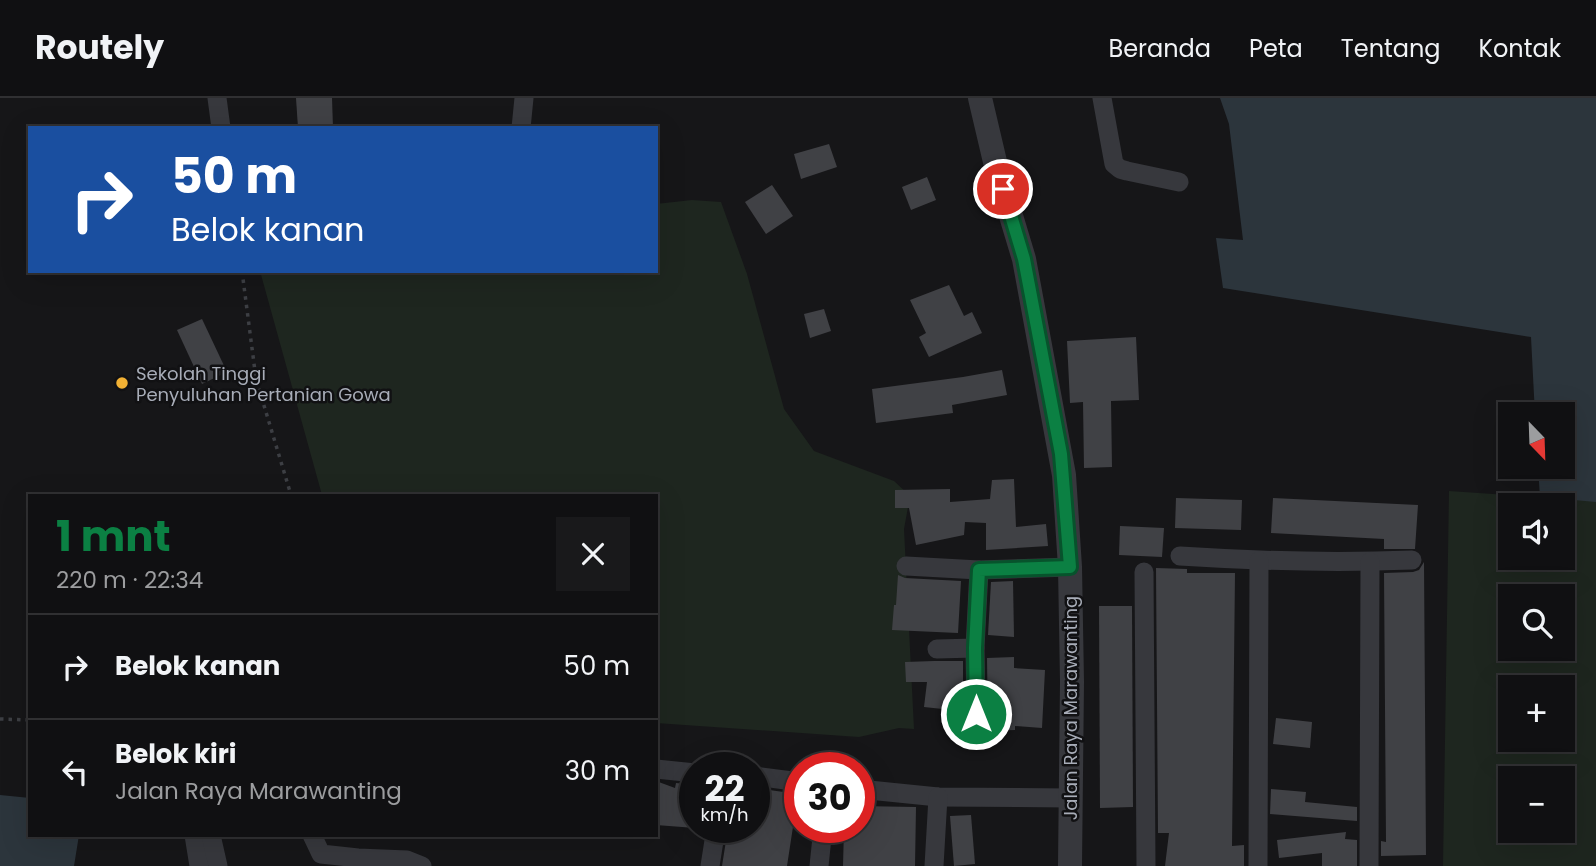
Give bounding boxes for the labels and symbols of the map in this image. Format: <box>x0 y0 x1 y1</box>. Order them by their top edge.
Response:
pin <box>973 159 1033 219</box>
place label: Sekolah Tinggi Penyuluhan Pertanian Gowa <box>136 361 391 407</box>
marker: Sekolah Tinggi Penyuluhan Pertanian Gowa <box>114 375 130 391</box>
north arrow <box>1498 402 1575 480</box>
street label: Jalan Raya Marawanting <box>1058 596 1083 820</box>
position arrow <box>939 677 1013 751</box>
speed limit sign: 30 <box>784 752 875 843</box>

